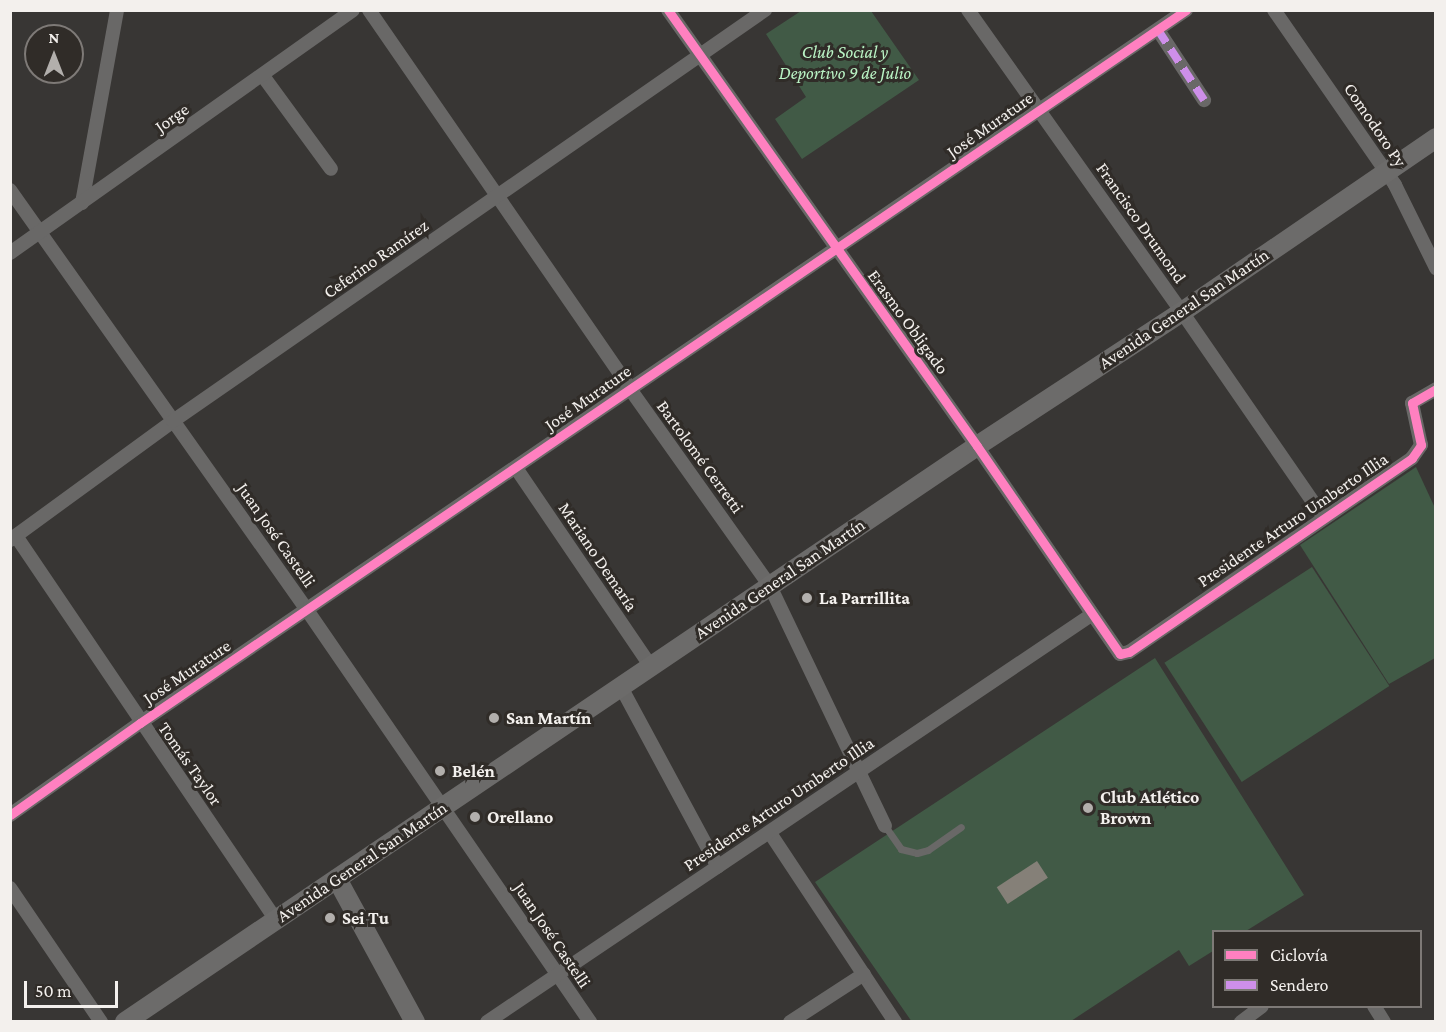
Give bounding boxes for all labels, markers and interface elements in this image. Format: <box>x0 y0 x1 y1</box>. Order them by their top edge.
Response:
north arrow <box>24 24 84 84</box>
text: N <box>49 29 59 46</box>
park label: Club Social y Deportivo 9 de Julio <box>779 42 911 84</box>
street label: Comodoro Py <box>1339 79 1411 171</box>
street label: José Murature <box>942 87 1038 163</box>
street label: Jorge <box>151 99 193 137</box>
street label: Francisco Drumond <box>1091 159 1191 287</box>
street label: Ceferino Ramírez <box>319 215 433 303</box>
street label: Avenida General San Martín <box>1095 244 1273 374</box>
street label: Erasmo Obligado <box>863 265 953 379</box>
street label: José Murature <box>540 360 636 436</box>
street label: Bartolomé Cerretti <box>652 396 748 518</box>
street label: Presidente Arturo Umberto Illia <box>1194 448 1392 592</box>
street label: Juan José Castelli <box>232 479 320 591</box>
street label: Mariano Demaría <box>554 498 642 616</box>
street label: Avenida General San Martín <box>691 514 869 644</box>
place label: La Parrillita <box>819 587 910 609</box>
marker: La Parrillita <box>800 591 814 605</box>
street label: José Murature <box>139 635 235 709</box>
place label: San Martín <box>506 707 591 729</box>
marker: San Martín <box>487 711 501 725</box>
street label: Tomás Taylor <box>153 718 227 810</box>
street label: Presidente Arturo Umberto Illia <box>680 732 878 876</box>
place label: Belén <box>452 760 495 782</box>
marker: Belén <box>433 764 447 778</box>
place label: Club Atlético Brown <box>1100 787 1199 830</box>
street label: Avenida General San Martín <box>273 797 451 927</box>
marker: Club Atlético Brown <box>1081 801 1095 815</box>
place label: Orellano <box>487 806 553 828</box>
marker: Orellano <box>468 810 482 824</box>
street label: Juan José Castelli <box>509 878 595 992</box>
place label: Sei Tu <box>342 907 389 929</box>
marker: Sei Tu <box>323 911 337 925</box>
legend <box>1212 930 1422 1008</box>
text: Ciclovía <box>1270 945 1328 965</box>
scale bar <box>27 969 122 1007</box>
text: Sendero <box>1270 975 1328 995</box>
text: 50 m <box>35 981 72 1001</box>

